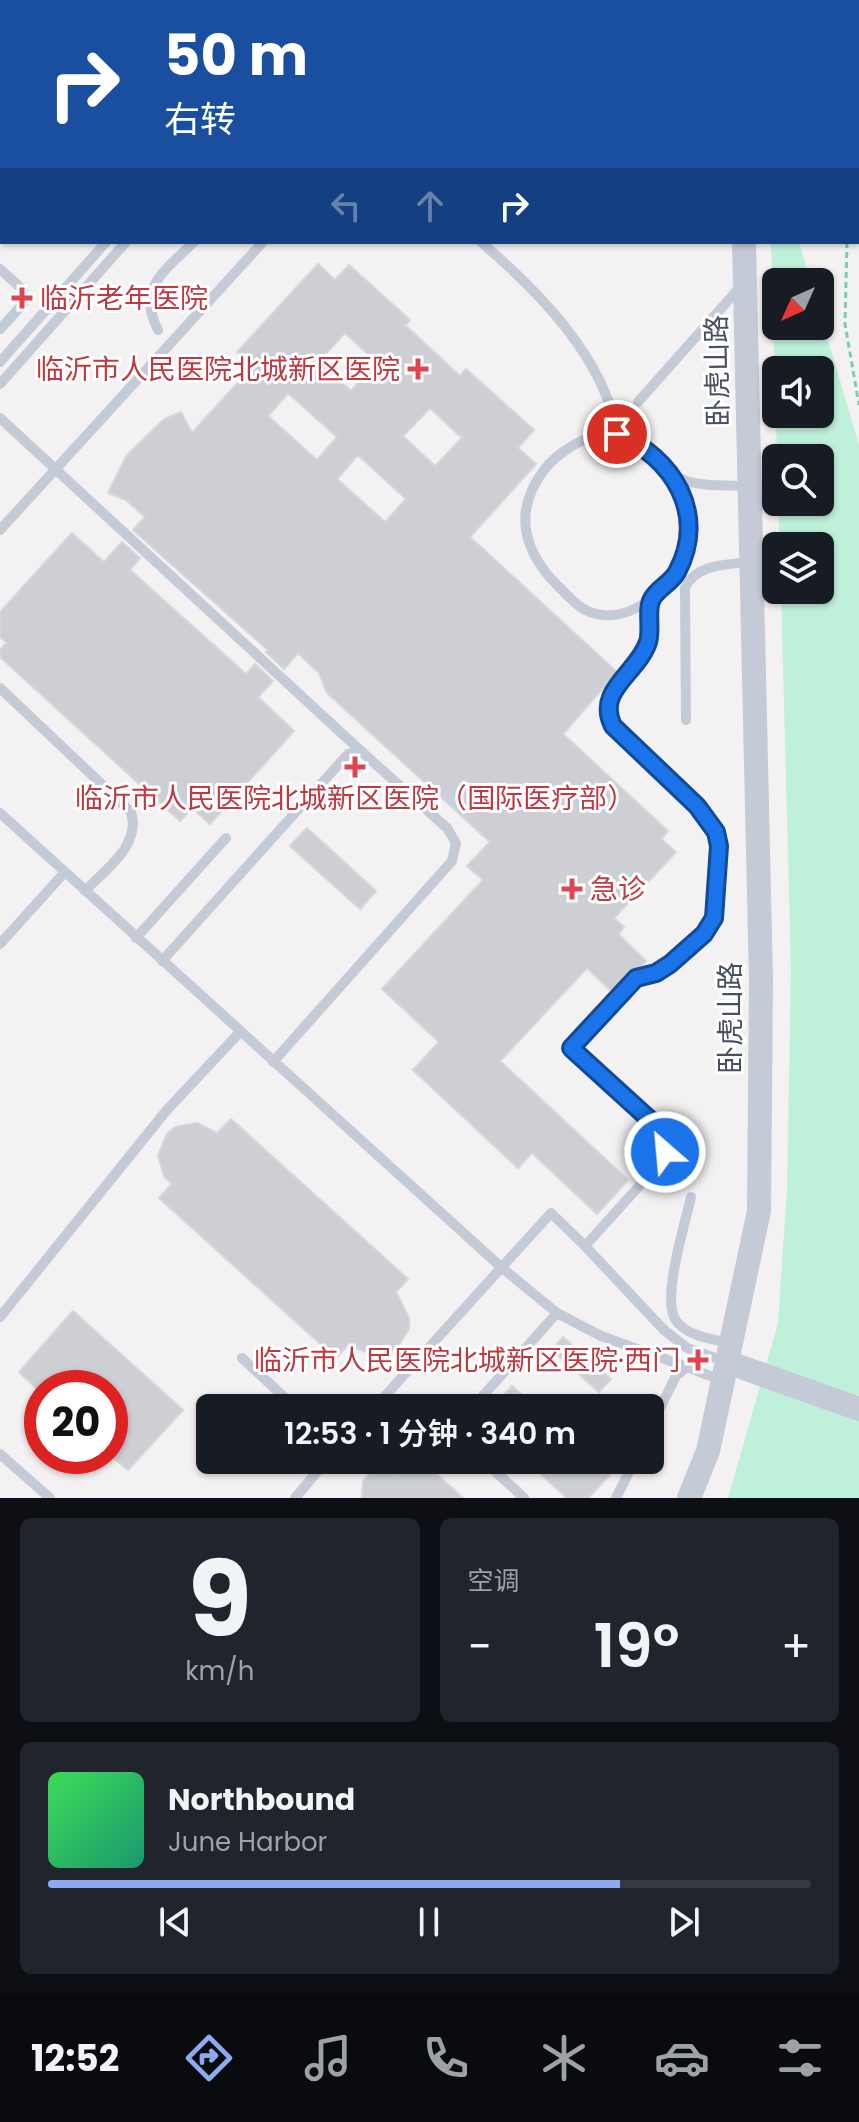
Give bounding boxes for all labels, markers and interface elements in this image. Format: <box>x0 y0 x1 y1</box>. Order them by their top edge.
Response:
text: 50 m <box>164 16 308 95</box>
icon: right <box>32 32 136 136</box>
text: 右转 <box>164 94 236 145</box>
icon: left <box>324 184 368 228</box>
icon: ahead <box>408 184 452 228</box>
icon: right <box>492 184 536 228</box>
north arrow <box>762 268 834 340</box>
map controls <box>762 268 834 604</box>
place label: 临沂老年医院 <box>40 279 208 318</box>
marker: 临沂老年医院 <box>11 287 33 309</box>
street label: 卧虎山路 <box>697 315 738 427</box>
place label: 临沂市人民医院北城新区医院 <box>36 350 400 389</box>
button: sound <box>762 356 834 428</box>
marker: 临沂市人民医院北城新区医院 <box>407 358 429 380</box>
pin <box>583 400 651 468</box>
icon: arrive <box>595 412 639 456</box>
button: search <box>762 444 834 516</box>
button: layers <box>762 532 834 604</box>
marker: 临沂市人民医院北城新区医院（国际医疗部） <box>344 756 366 778</box>
place label: 临沂市人民医院北城新区医院（国际医疗部） <box>75 779 635 818</box>
place label: 急诊 <box>590 870 646 909</box>
marker: 急诊 <box>561 878 583 900</box>
street label: 卧虎山路 <box>711 962 750 1074</box>
position arrow <box>623 1110 707 1194</box>
place label: 临沂市人民医院北城新区医院·西门 <box>254 1341 680 1380</box>
marker: 临沂市人民医院北城新区医院·西门 <box>687 1349 709 1371</box>
speed limit sign: 20 <box>24 1370 128 1474</box>
text: 12:53 · 1 分钟 · 340 m <box>284 1412 576 1455</box>
text: 9 <box>188 1527 252 1672</box>
text: 空调 <box>468 1563 520 1599</box>
text: 19° <box>593 1604 679 1688</box>
text: − <box>468 1616 492 1677</box>
text: + <box>781 1616 811 1677</box>
text: km/h <box>185 1653 254 1689</box>
text: Northbound <box>168 1778 355 1821</box>
text: June Harbor <box>168 1824 327 1860</box>
icon: previous <box>153 1900 197 1944</box>
icon: pause <box>407 1900 451 1944</box>
icon: next <box>662 1900 706 1944</box>
icon: directions <box>181 2030 237 2086</box>
icon: music <box>300 2030 356 2086</box>
icon: phone <box>418 2030 474 2086</box>
icon: climate <box>536 2030 592 2086</box>
icon: car <box>654 2030 710 2086</box>
icon: filters <box>772 2030 828 2086</box>
text: 12:52 <box>31 2033 119 2084</box>

